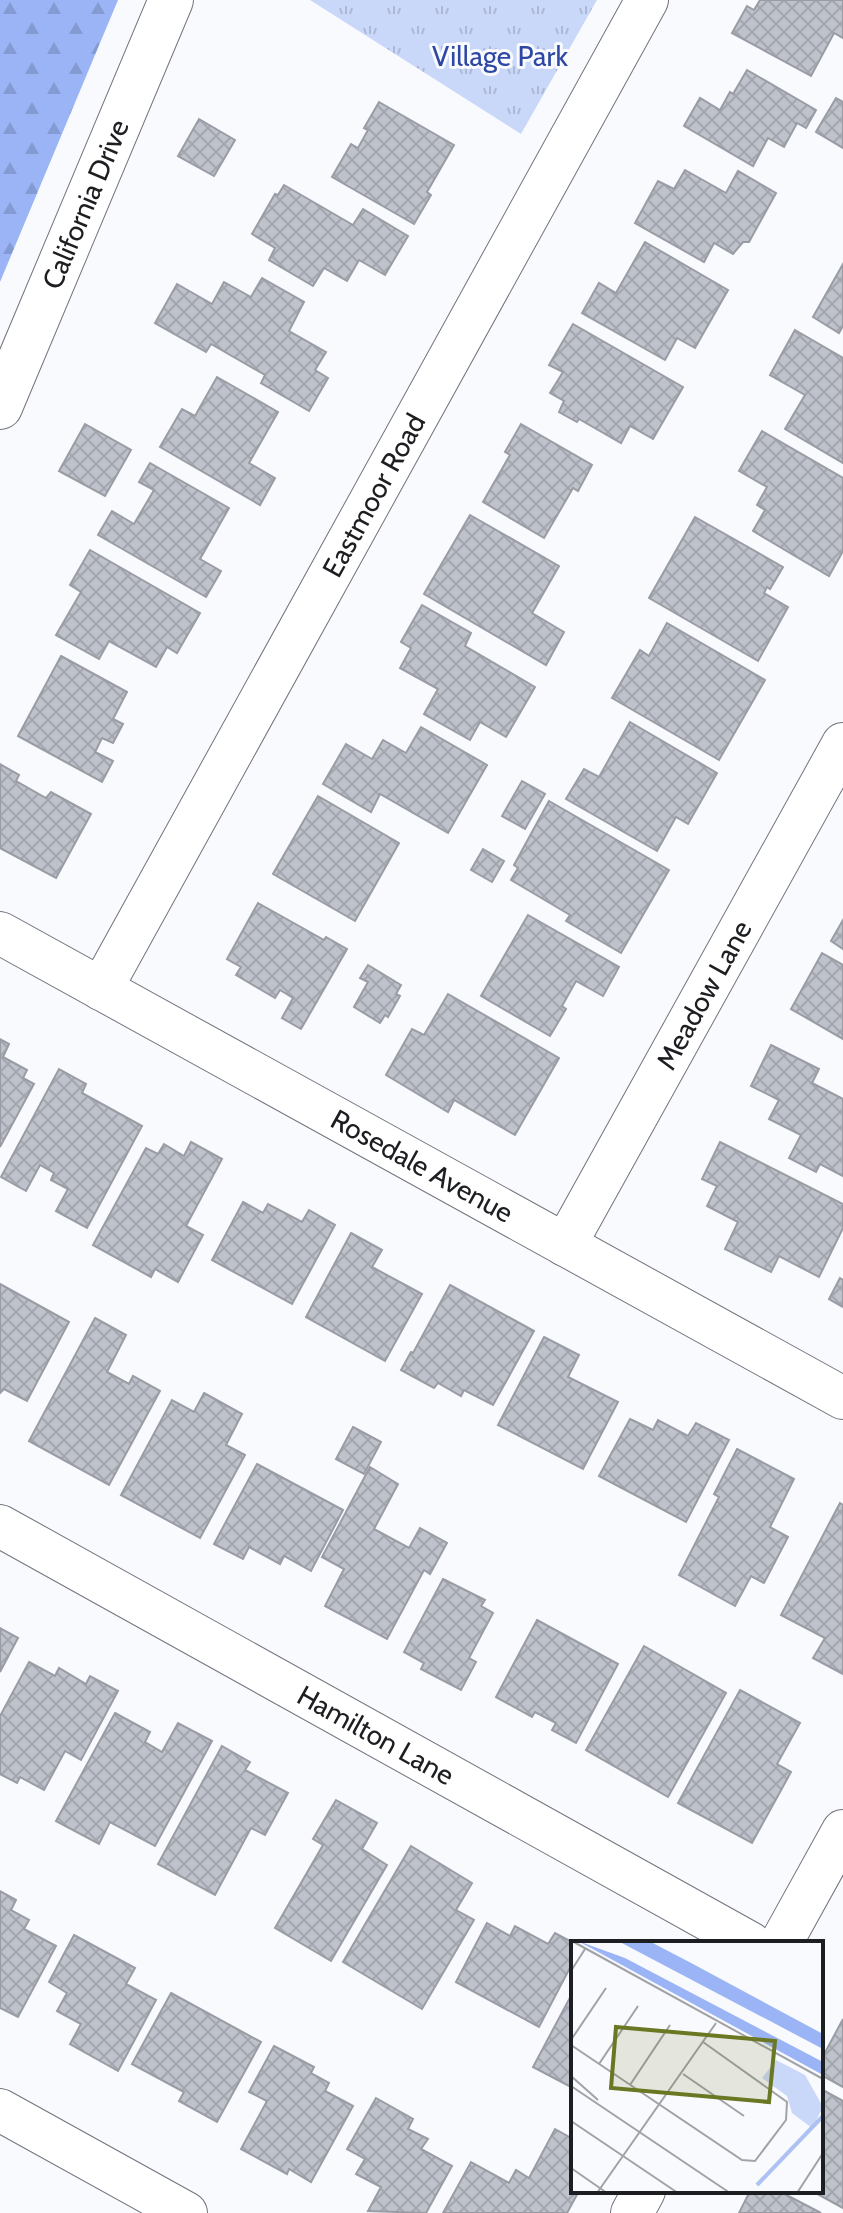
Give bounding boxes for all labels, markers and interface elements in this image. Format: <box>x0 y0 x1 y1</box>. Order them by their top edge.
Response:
park label: Village Park <box>432 39 568 73</box>
street label: California Drive <box>35 114 136 294</box>
street label: Eastmoor Road <box>315 408 432 583</box>
street label: Meadow Lane <box>649 914 759 1075</box>
street label: Rosedale Avenue <box>325 1102 519 1230</box>
street label: Hamilton Lane <box>291 1678 460 1792</box>
inset map <box>571 1941 823 2193</box>

